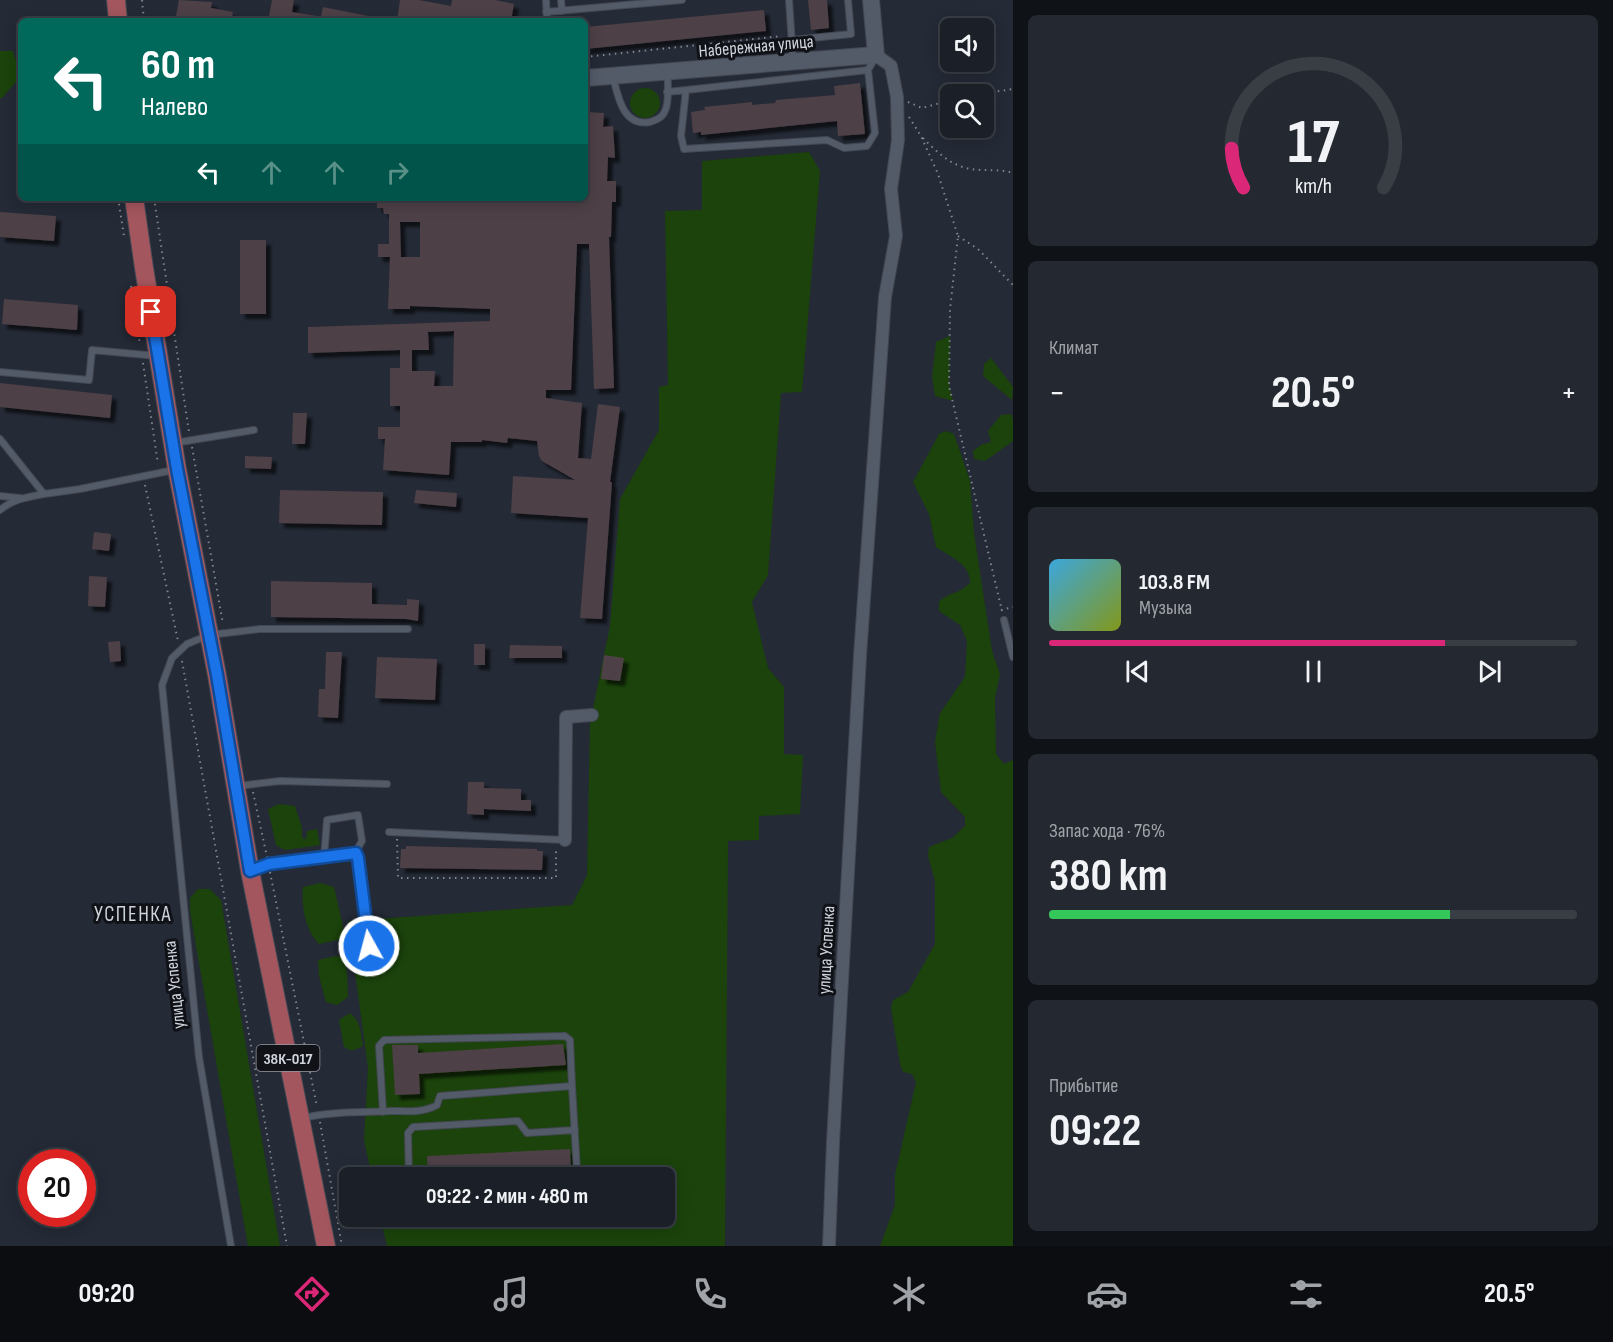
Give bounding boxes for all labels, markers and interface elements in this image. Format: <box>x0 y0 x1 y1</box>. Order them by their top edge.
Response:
map controls <box>940 18 994 138</box>
button: sound <box>940 18 994 72</box>
street label: Набережная улица <box>698 31 814 62</box>
text: 60 m <box>141 40 215 91</box>
icon: left <box>42 42 120 120</box>
button: search <box>940 84 994 138</box>
text: Налево <box>141 91 208 123</box>
text: 17 <box>1287 106 1339 181</box>
icon: left <box>192 156 225 189</box>
icon: ahead <box>255 156 288 189</box>
icon: ahead <box>318 156 351 189</box>
icon: right <box>381 156 414 189</box>
text: km/h <box>1294 174 1332 199</box>
pin <box>125 286 176 337</box>
icon: arrive <box>134 295 167 328</box>
text: Климат <box>1049 336 1099 360</box>
text: 20.5° <box>1271 366 1355 421</box>
text: − <box>1049 373 1065 413</box>
text: + <box>1561 373 1577 413</box>
text: 103.8 FM <box>1139 569 1210 596</box>
text: Музыка <box>1139 596 1192 620</box>
icon: previous <box>1121 655 1154 688</box>
icon: pause <box>1297 655 1330 688</box>
icon: next <box>1473 655 1506 688</box>
text: Запас хода · 76% <box>1049 819 1165 843</box>
text: 380 km <box>1049 849 1168 904</box>
district label: УСПЕНКА <box>94 902 172 927</box>
street label: улица Успенка <box>814 905 839 995</box>
position arrow <box>337 914 401 978</box>
street label: улица Успенка <box>159 940 190 1030</box>
road number: 38К-017 <box>256 1045 320 1071</box>
text: Прибытие <box>1049 1074 1118 1098</box>
text: 09:22 <box>1049 1104 1141 1159</box>
speed limit sign: 20 <box>18 1149 96 1227</box>
text: 09:22 · 2 мин · 480 m <box>426 1183 588 1210</box>
icon: directions <box>291 1273 333 1315</box>
icon: music <box>490 1273 532 1315</box>
icon: phone <box>689 1273 731 1315</box>
icon: climate <box>888 1273 930 1315</box>
icon: car <box>1086 1273 1128 1315</box>
icon: filters <box>1285 1273 1327 1315</box>
text: 09:20 <box>78 1278 135 1310</box>
text: 20.5° <box>1484 1278 1535 1310</box>

